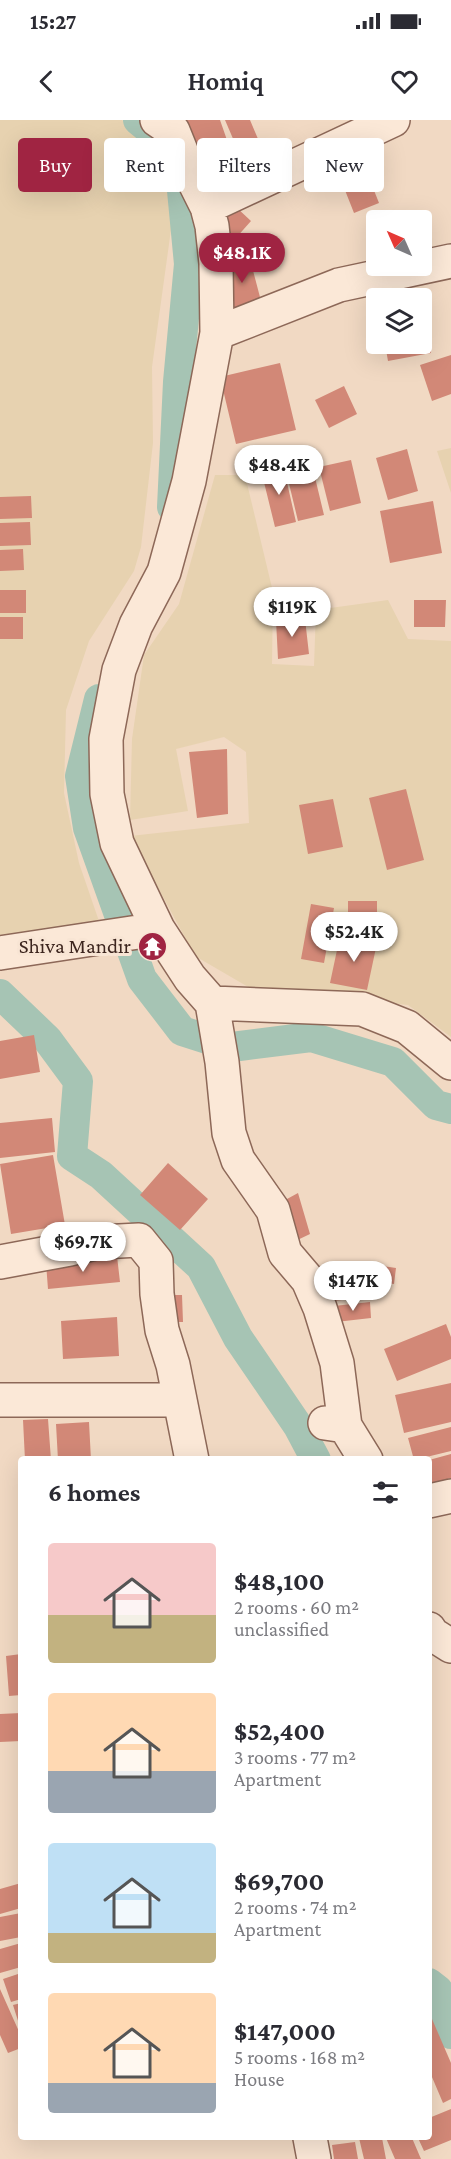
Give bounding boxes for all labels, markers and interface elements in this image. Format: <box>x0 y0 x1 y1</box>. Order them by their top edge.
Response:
text: 15:27 <box>30 9 76 34</box>
icon: back <box>30 65 63 98</box>
icon: heart <box>388 65 421 98</box>
text: Homiq <box>187 66 264 96</box>
chip: Buy <box>18 138 92 192</box>
chip: Rent <box>104 138 185 192</box>
chip: Filters <box>197 138 292 192</box>
chip: New <box>304 138 384 192</box>
north arrow <box>366 210 432 276</box>
map controls <box>366 210 432 354</box>
pin: $48.1K <box>193 233 291 284</box>
text: $48.1K <box>213 241 271 263</box>
button: layers <box>366 288 432 354</box>
pin: $48.4K <box>230 445 328 496</box>
text: $48.4K <box>248 453 310 475</box>
pin: $119K <box>250 587 334 638</box>
text: $119K <box>268 595 316 617</box>
pin: $52.4K <box>305 912 403 963</box>
text: $52.4K <box>325 920 383 942</box>
temple icon: Shiva Mandir <box>136 930 168 962</box>
place label: Shiva Mandir <box>19 934 132 958</box>
pin: $69.7K <box>34 1222 132 1273</box>
text: $69.7K <box>54 1230 112 1252</box>
pin: $147K <box>311 1261 395 1312</box>
text: $147K <box>328 1269 378 1291</box>
icon: filters <box>369 1476 402 1509</box>
text: 6 homes <box>48 1478 140 1507</box>
icon: home <box>96 1567 168 1639</box>
text: $48,100 <box>234 1567 325 1596</box>
text: 2 rooms · 60 m² <box>234 1596 359 1618</box>
text: unclassified <box>234 1618 329 1640</box>
icon: home <box>96 1717 168 1789</box>
text: $52,400 <box>234 1717 325 1746</box>
text: 3 rooms · 77 m² <box>234 1746 356 1768</box>
text: Apartment <box>234 1768 321 1790</box>
icon: home <box>96 1867 168 1939</box>
text: $69,700 <box>234 1867 324 1896</box>
text: 2 rooms · 74 m² <box>234 1896 356 1918</box>
text: Apartment <box>234 1918 321 1940</box>
icon: home <box>96 2017 168 2089</box>
text: $147,000 <box>234 2017 336 2046</box>
text: 5 rooms · 168 m² <box>234 2046 365 2068</box>
text: House <box>234 2068 284 2090</box>

